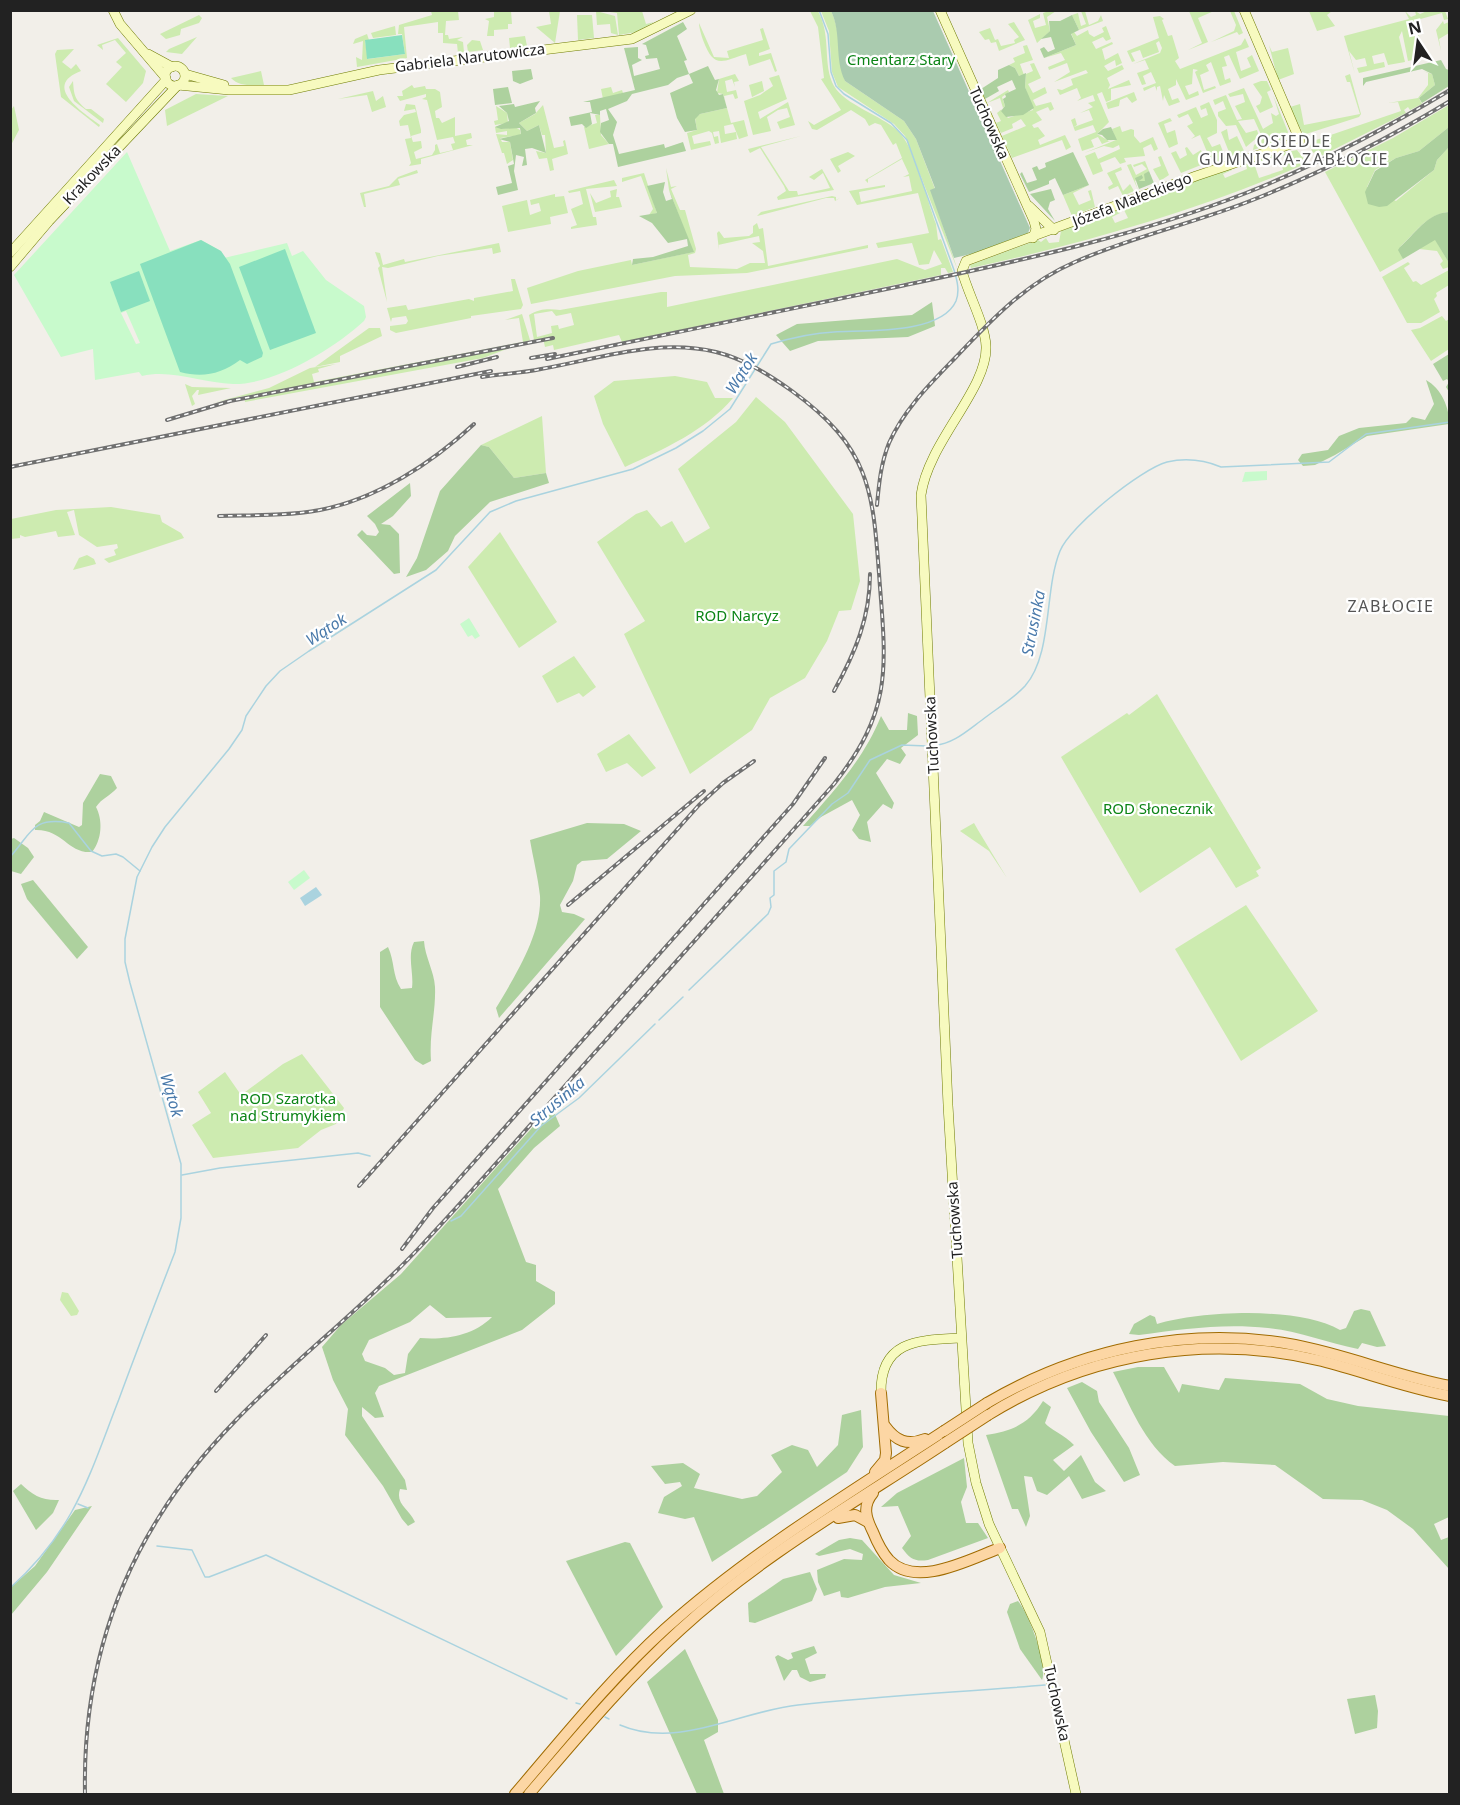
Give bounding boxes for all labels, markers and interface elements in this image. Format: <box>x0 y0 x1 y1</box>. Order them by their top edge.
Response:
north arrow <box>1388 12 1448 72</box>
text: N <box>1406 15 1423 40</box>
street label: Gabriela Narutowicza <box>394 38 546 76</box>
park label: Cmentarz Stary <box>847 49 955 69</box>
street label: Tuchowska <box>965 83 1015 162</box>
district label: OSIEDLE GUMNISKA-ZABŁOCIE <box>1199 130 1389 170</box>
street label: Krakowska <box>58 140 125 209</box>
street label: Józefa Małeckiego <box>1067 167 1194 232</box>
water label: Wątok <box>720 347 763 398</box>
water label: Strusinka <box>1016 588 1050 658</box>
district label: ZABŁOCIE <box>1348 595 1434 617</box>
park label: ROD Narcyz <box>695 605 779 625</box>
water label: Wątok <box>301 607 352 650</box>
street label: Tuchowska <box>919 696 943 774</box>
park label: ROD Słonecznik <box>1103 798 1213 818</box>
water label: Wątok <box>155 1070 189 1121</box>
water label: Strusinka <box>525 1071 589 1131</box>
park label: ROD Szarotka nad Strumykiem <box>230 1088 346 1125</box>
street label: Tuchowska <box>941 1181 967 1259</box>
street label: Tuchowska <box>1040 1663 1076 1743</box>

